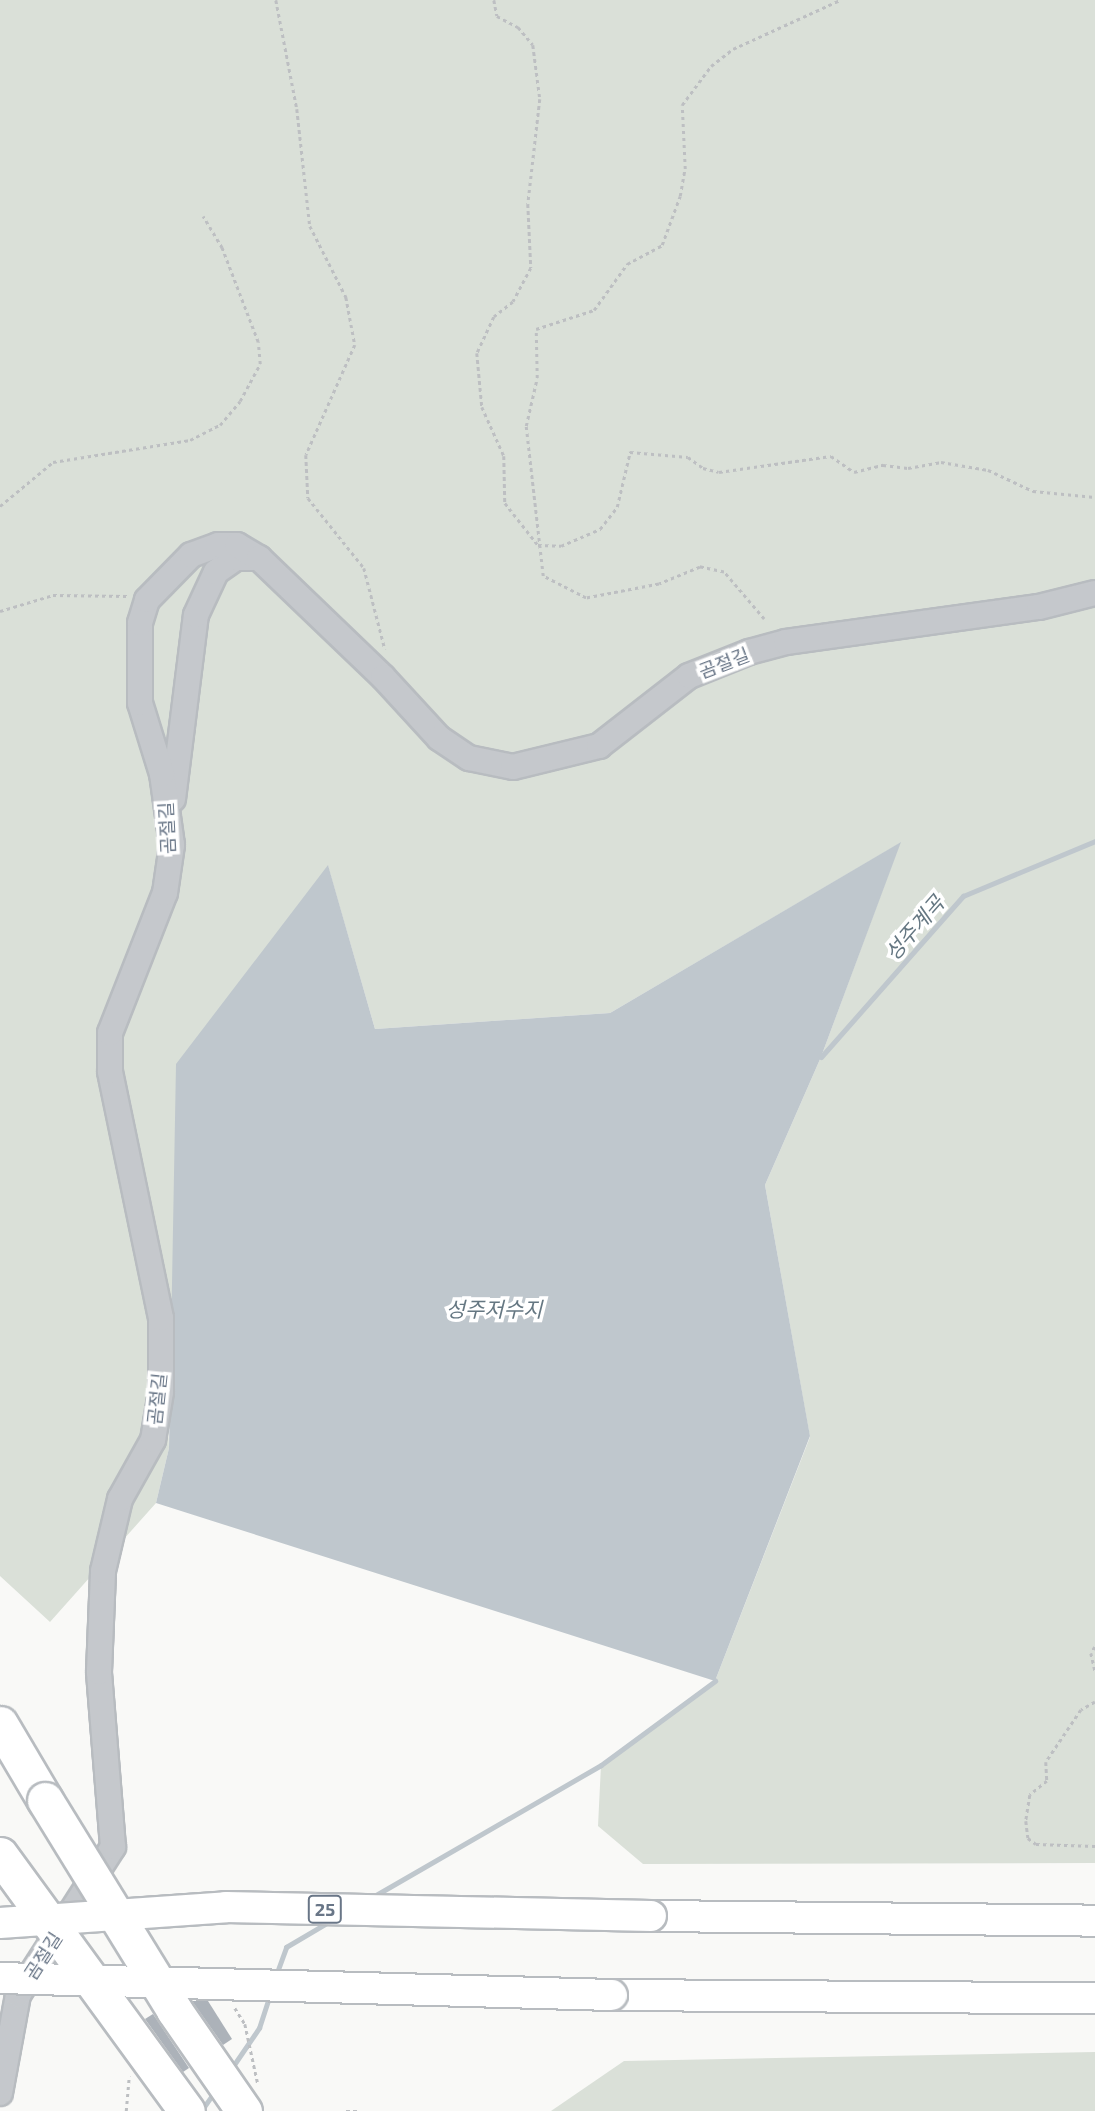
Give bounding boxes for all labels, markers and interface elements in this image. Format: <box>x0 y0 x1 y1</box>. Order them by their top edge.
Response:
street label: 곰절길 <box>695 643 753 683</box>
street label: 곰절길 <box>154 801 180 855</box>
water label: 성주계곡 <box>879 891 949 965</box>
water label: 성주저수지 <box>446 1296 542 1322</box>
street label: 곰절길 <box>143 1372 171 1426</box>
road number: 25 <box>308 1895 342 1924</box>
street label: 곰절길 <box>19 1928 67 1984</box>

